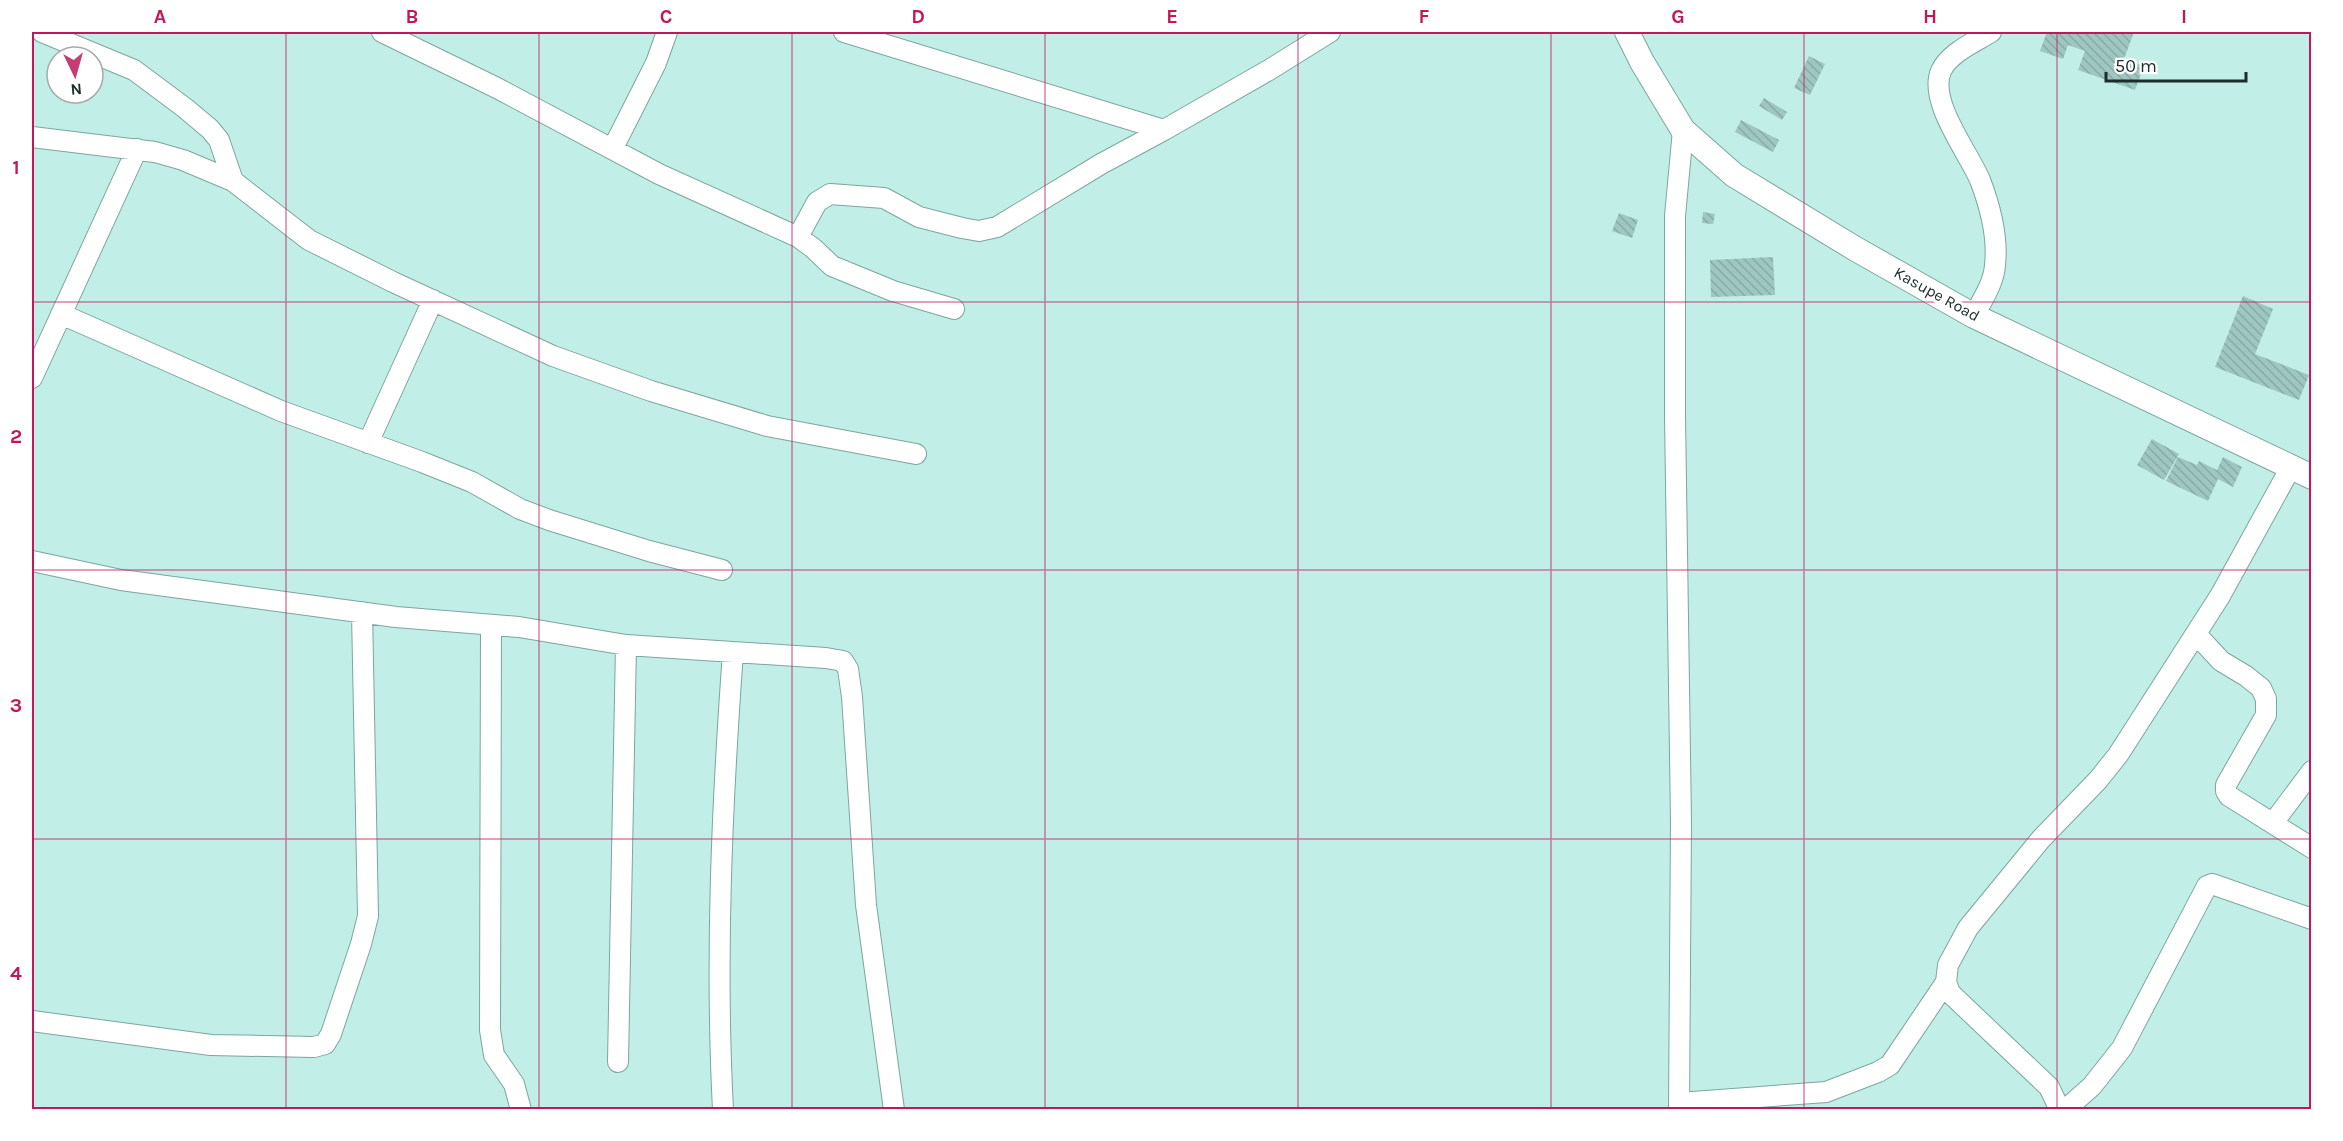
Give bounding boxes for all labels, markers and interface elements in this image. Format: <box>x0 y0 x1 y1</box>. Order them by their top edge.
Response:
text: A <box>154 5 167 28</box>
text: B <box>406 5 418 28</box>
text: C <box>660 5 672 28</box>
text: D <box>911 5 925 28</box>
text: E <box>1166 5 1178 28</box>
text: F <box>1419 5 1430 28</box>
text: G <box>1671 5 1685 28</box>
text: H <box>1923 5 1937 28</box>
text: I <box>2181 5 2187 28</box>
north arrow <box>45 45 105 105</box>
scale bar <box>2106 45 2246 83</box>
text: 50 m <box>2115 55 2157 77</box>
text: N <box>70 79 83 99</box>
text: 1 <box>12 156 20 179</box>
street label: Kasupe Road <box>1891 263 1983 325</box>
text: 2 <box>10 425 22 448</box>
text: 3 <box>10 694 22 717</box>
text: 4 <box>10 962 22 985</box>

